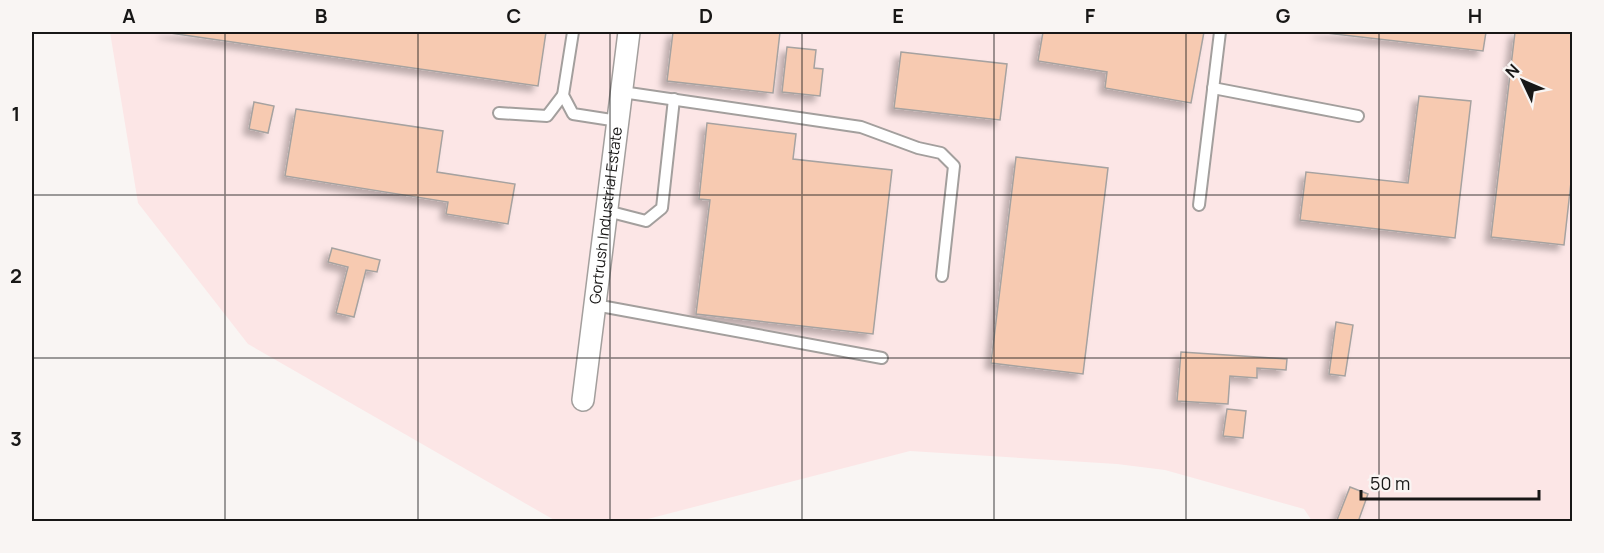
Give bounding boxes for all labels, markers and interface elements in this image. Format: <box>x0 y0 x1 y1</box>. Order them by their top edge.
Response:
text: A <box>122 2 136 29</box>
text: B <box>315 2 328 29</box>
text: C <box>507 2 521 29</box>
text: D <box>699 2 713 29</box>
text: E <box>892 2 904 29</box>
text: F <box>1085 2 1096 29</box>
text: G <box>1276 2 1291 29</box>
text: H <box>1468 2 1482 29</box>
north arrow <box>1493 51 1553 111</box>
text: N <box>1500 59 1524 82</box>
text: 1 <box>12 100 20 127</box>
street label: Gortrush Industrial Estate <box>584 125 627 305</box>
text: 2 <box>10 262 22 289</box>
text: 3 <box>10 425 22 452</box>
scale bar <box>1361 463 1540 501</box>
text: 50 m <box>1370 471 1410 495</box>

